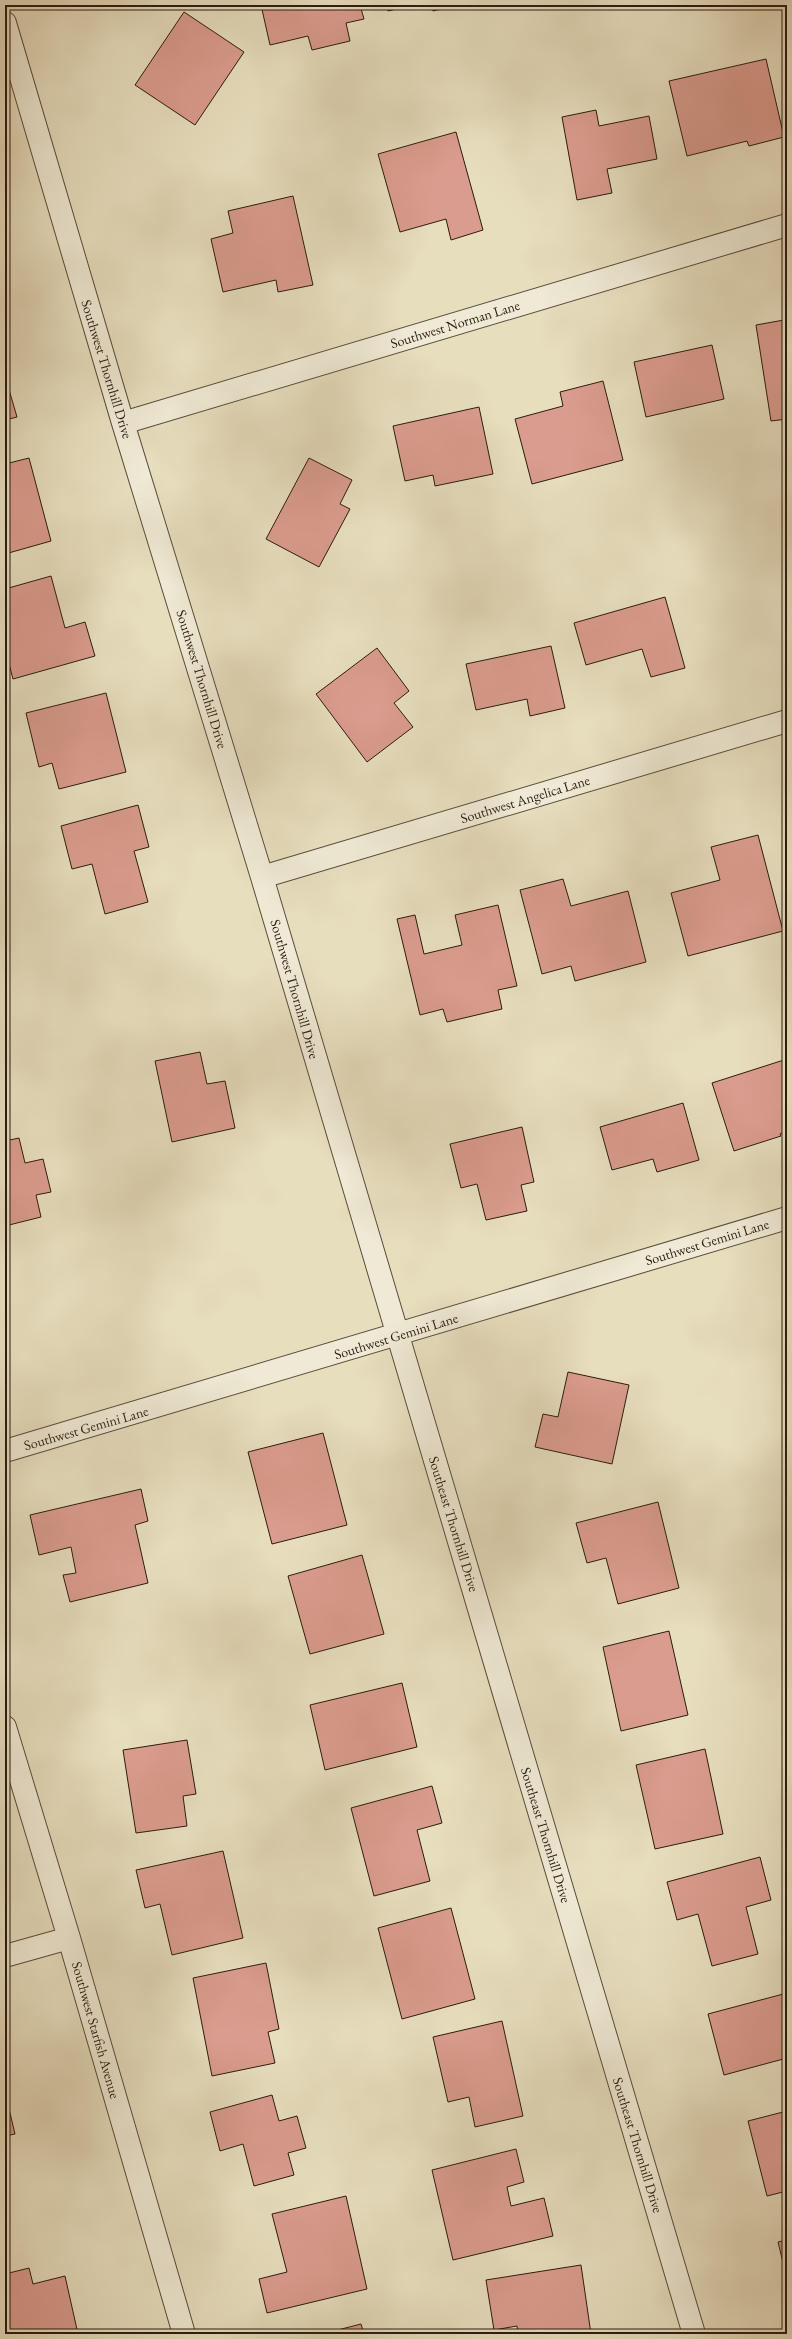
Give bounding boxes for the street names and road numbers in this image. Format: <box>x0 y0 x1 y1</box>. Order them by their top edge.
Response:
street label: Southwest Norman Lane <box>388 296 522 352</box>
street label: Southwest Thornhill Drive <box>77 297 137 441</box>
street label: Southwest Thornhill Drive <box>172 607 232 751</box>
street label: Southwest Angelica Lane <box>458 771 592 827</box>
street label: Southwest Thornhill Drive <box>266 917 324 1061</box>
street label: Southwest Gemini Lane <box>643 1214 772 1269</box>
street label: Southwest Gemini Lane <box>332 1308 461 1363</box>
street label: Southwest Gemini Lane <box>22 1401 151 1454</box>
street label: Southeast Thornhill Drive <box>425 1454 483 1594</box>
street label: Southeast Thornhill Drive <box>517 1765 575 1905</box>
street label: Southwest Starfish Avenue <box>68 1959 124 2101</box>
street label: Southeast Thornhill Drive <box>609 2075 667 2215</box>

